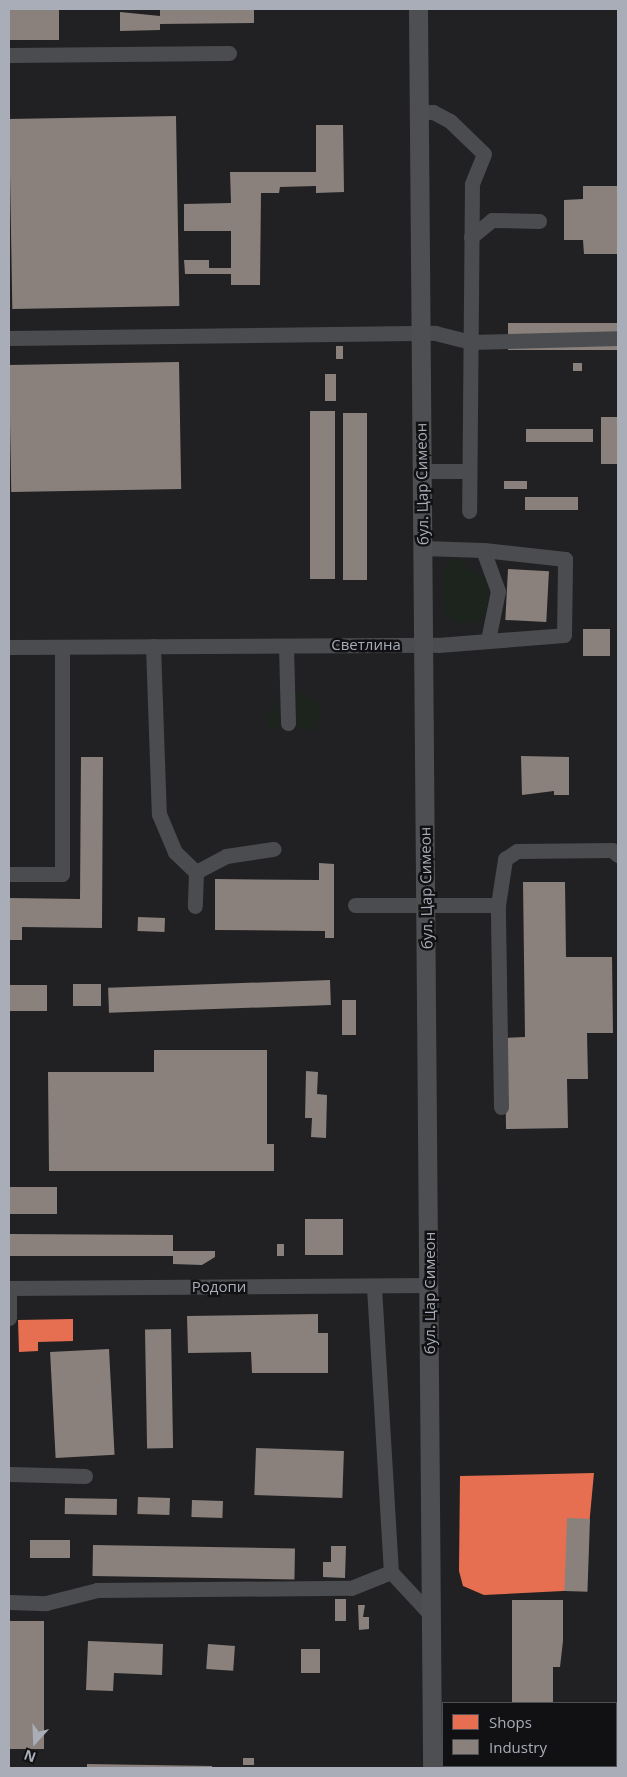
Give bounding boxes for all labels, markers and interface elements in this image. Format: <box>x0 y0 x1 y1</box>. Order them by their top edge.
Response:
street label: бул. Цар Симеон <box>412 423 432 545</box>
street label: Светлина <box>331 636 401 654</box>
street label: бул. Цар Симеон <box>416 827 436 949</box>
street label: бул. Цар Симеон <box>421 1232 439 1354</box>
street label: Родопи <box>192 1278 246 1296</box>
legend <box>442 1702 617 1767</box>
text: Shops <box>489 1712 532 1732</box>
north arrow <box>10 1717 60 1767</box>
text: Industry <box>489 1737 547 1757</box>
text: N <box>21 1746 38 1767</box>

